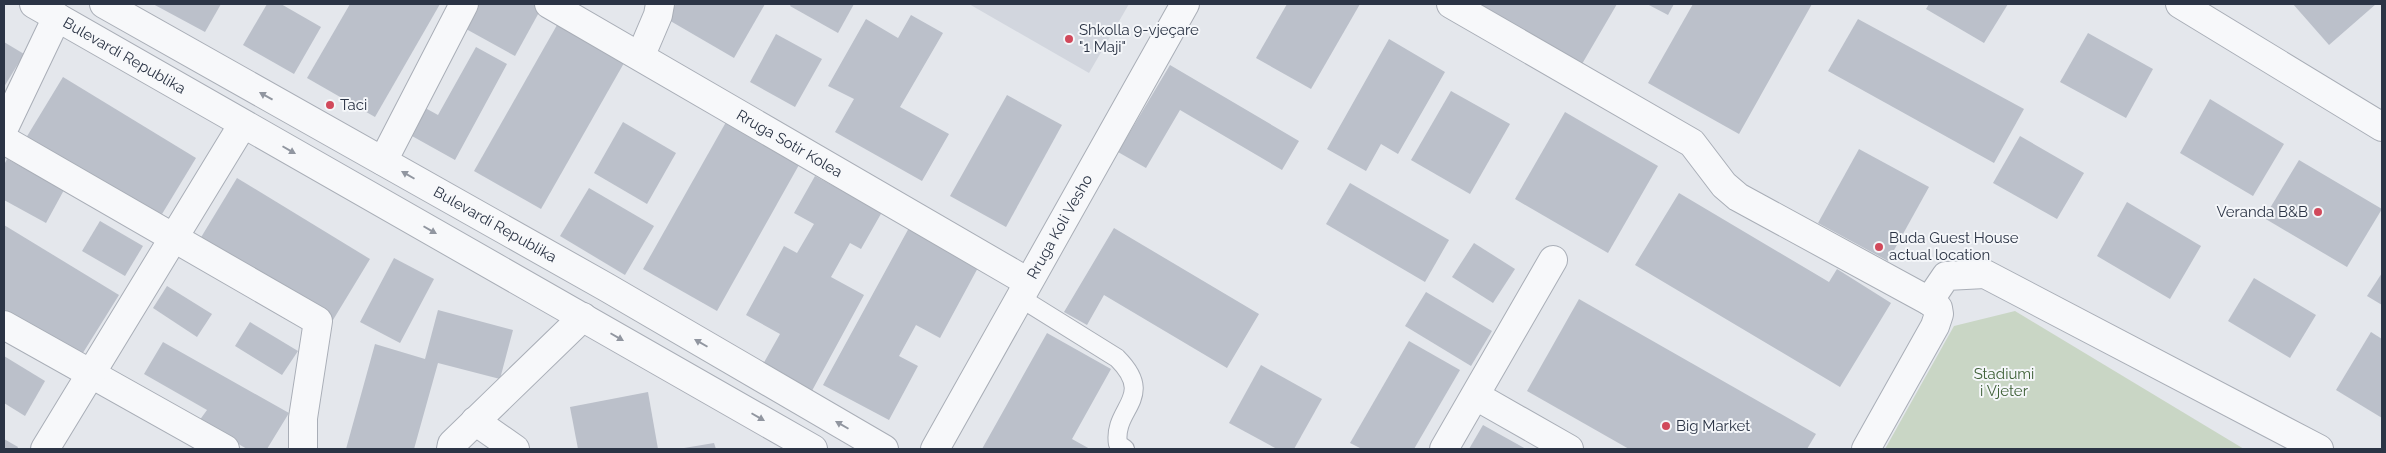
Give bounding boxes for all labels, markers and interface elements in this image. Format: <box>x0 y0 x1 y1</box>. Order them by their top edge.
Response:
street label: Bulevardi Republika <box>60 13 189 98</box>
place label: Shkolla 9-vjeçare "1 Maji" <box>1079 21 1199 56</box>
marker: Shkolla 9-vjeçare "1 Maji" <box>1063 33 1075 45</box>
one-way arrow <box>259 92 274 100</box>
place label: Taci <box>340 96 367 114</box>
marker: Taci <box>324 99 336 111</box>
street label: Rruga Sotir Kolea <box>733 106 846 181</box>
one-way arrow <box>282 145 295 154</box>
one-way arrow <box>402 170 415 179</box>
street label: Rruga Koli Vesho <box>1023 171 1096 282</box>
street label: Bulevardi Republika <box>430 183 560 266</box>
place label: Veranda B&B <box>2217 203 2308 221</box>
marker: Veranda B&B <box>2312 206 2324 218</box>
one-way arrow <box>423 226 437 235</box>
place label: Buda Guest House actual location <box>1889 229 2019 264</box>
marker: Buda Guest House actual location <box>1873 241 1885 253</box>
one-way arrow <box>610 332 623 341</box>
one-way arrow <box>695 338 708 347</box>
park label: Stadiumi i Vjeter <box>1974 365 2034 400</box>
one-way arrow <box>751 413 764 422</box>
place label: Big Market <box>1676 417 1750 435</box>
one-way arrow <box>835 420 848 429</box>
marker: Big Market <box>1660 420 1672 432</box>

